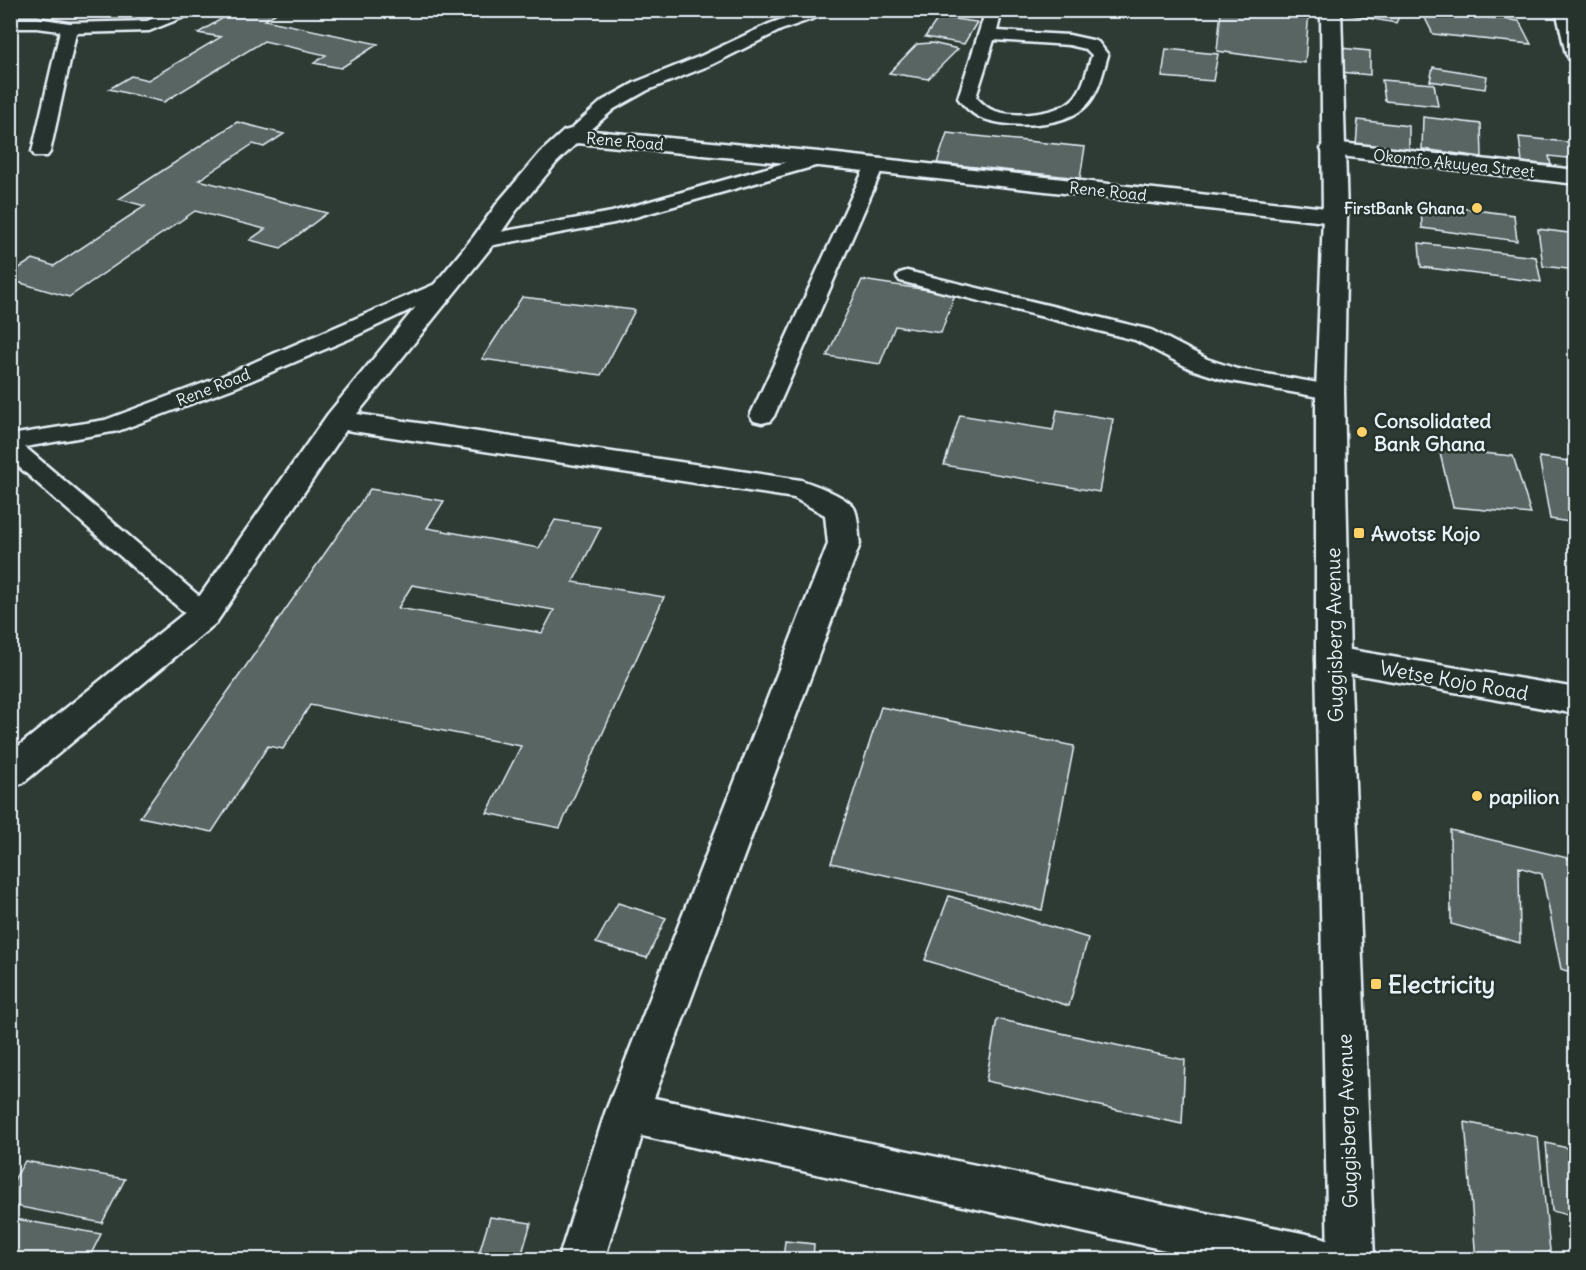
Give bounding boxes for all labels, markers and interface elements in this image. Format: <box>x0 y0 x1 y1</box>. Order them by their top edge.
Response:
street label: Rene Road <box>585 128 665 154</box>
street label: Okomfo Akuyea Street <box>1372 145 1536 181</box>
street label: Rene Road <box>1068 177 1148 205</box>
place label: FirstBank Ghana <box>1344 198 1465 218</box>
marker: FirstBank Ghana <box>1470 201 1484 215</box>
street label: Rene Road <box>173 364 253 410</box>
place label: Consolidated Bank Ghana <box>1374 408 1492 456</box>
marker: Consolidated Bank Ghana <box>1355 425 1369 439</box>
place label: Awotsɛ Kojo <box>1371 521 1480 546</box>
marker: Awotsɛ Kojo <box>1352 526 1366 540</box>
street label: Guggisberg Avenue <box>1320 547 1348 723</box>
street label: Wetse Kojo Road <box>1378 655 1530 705</box>
place label: papilion <box>1489 784 1560 809</box>
marker: papilion <box>1470 789 1484 803</box>
place label: Electricity <box>1388 969 1495 999</box>
marker: Electricity <box>1369 977 1383 991</box>
street label: Guggisberg Avenue <box>1331 1033 1363 1209</box>

